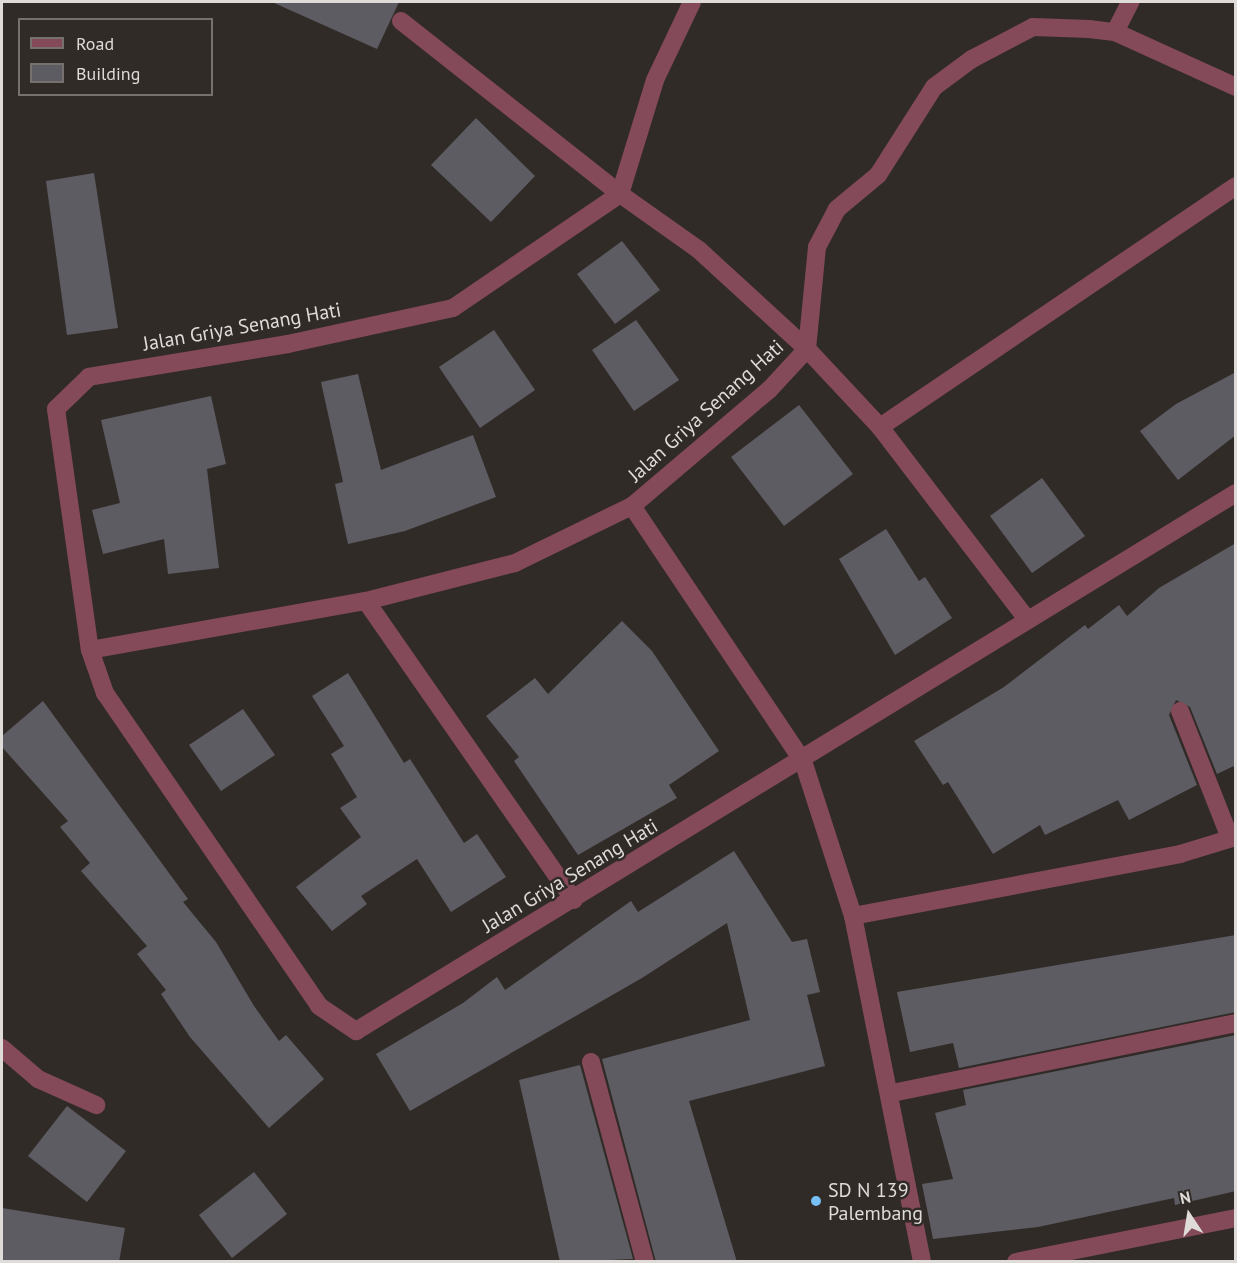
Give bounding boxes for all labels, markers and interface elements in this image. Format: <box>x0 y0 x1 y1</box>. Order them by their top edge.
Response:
legend <box>18 18 213 96</box>
text: Road <box>76 32 114 55</box>
text: Building <box>76 62 140 85</box>
street label: Jalan Griya Senang Hati <box>141 298 343 356</box>
street label: Jalan Griya Senang Hati <box>623 335 789 487</box>
street label: Jalan Griya Senang Hati <box>478 814 662 938</box>
place label: SD N 139 Palembang <box>828 1178 923 1225</box>
north arrow <box>1159 1185 1219 1245</box>
text: N <box>1178 1187 1192 1208</box>
marker: SD N 139 Palembang <box>809 1194 823 1208</box>

